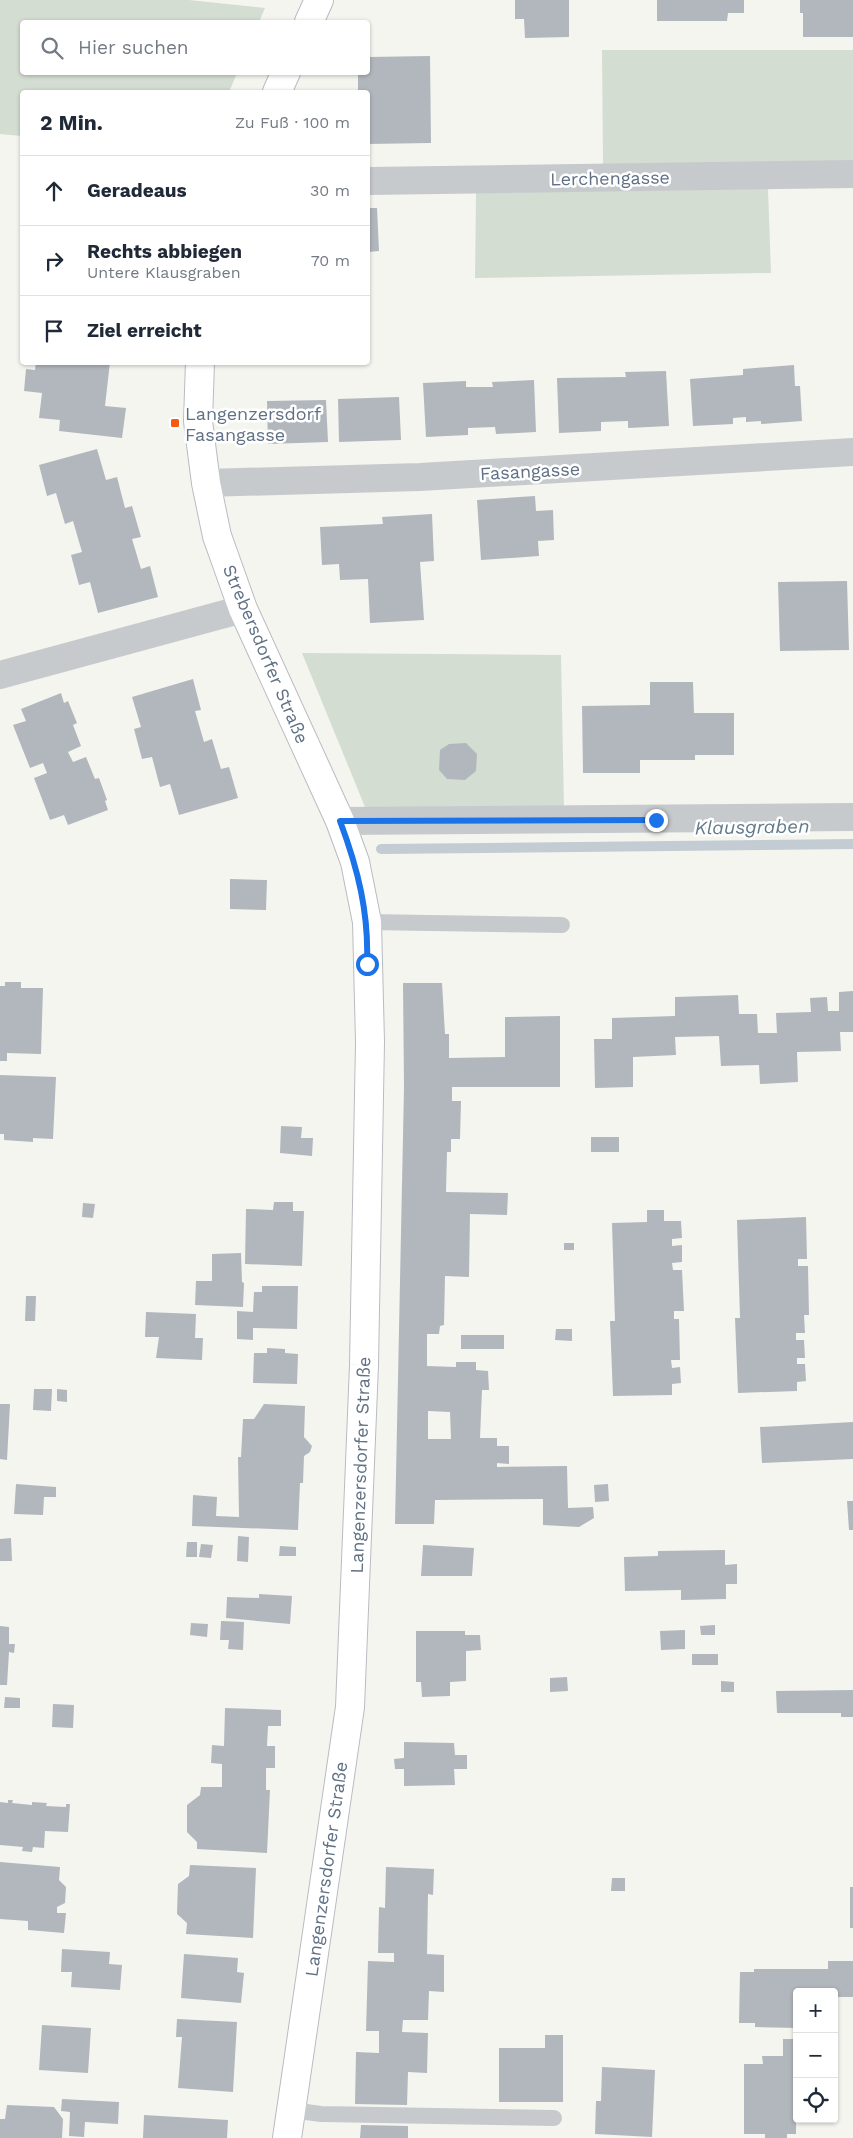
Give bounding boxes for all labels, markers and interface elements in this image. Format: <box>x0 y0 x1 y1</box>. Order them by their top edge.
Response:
search box <box>20 20 370 75</box>
icon: search <box>38 34 66 62</box>
text: Hier suchen <box>78 36 189 59</box>
text: 2 Min. <box>40 110 103 135</box>
text: Zu Fuß · 100 m <box>235 113 350 132</box>
street label: Lerchengasse <box>550 166 670 190</box>
icon: ahead <box>40 177 68 205</box>
text: Geradeaus <box>87 179 187 202</box>
text: 30 m <box>310 181 350 200</box>
text: Rechts abbiegen <box>87 240 242 263</box>
icon: right <box>40 247 68 275</box>
text: 70 m <box>311 251 350 270</box>
text: Untere Klausgraben <box>87 263 241 282</box>
icon: arrive <box>40 317 68 345</box>
text: Ziel erreicht <box>87 319 202 342</box>
place label: Langenzersdorf Fasangasse <box>185 403 321 445</box>
marker: Langenzersdorf Fasangasse <box>169 417 181 429</box>
street label: Fasangasse <box>479 458 581 484</box>
street label: Strebersdorfer Straße <box>219 561 313 747</box>
route end <box>645 809 668 832</box>
water label: Klausgraben <box>694 814 810 840</box>
route start <box>356 953 379 976</box>
street label: Langenzersdorfer Straße <box>346 1356 374 1574</box>
street label: Langenzersdorfer Straße <box>300 1760 352 1978</box>
map controls <box>793 1988 838 2123</box>
button: + <box>793 1988 838 2033</box>
button: − <box>793 2033 838 2078</box>
button: locate <box>793 2078 838 2123</box>

